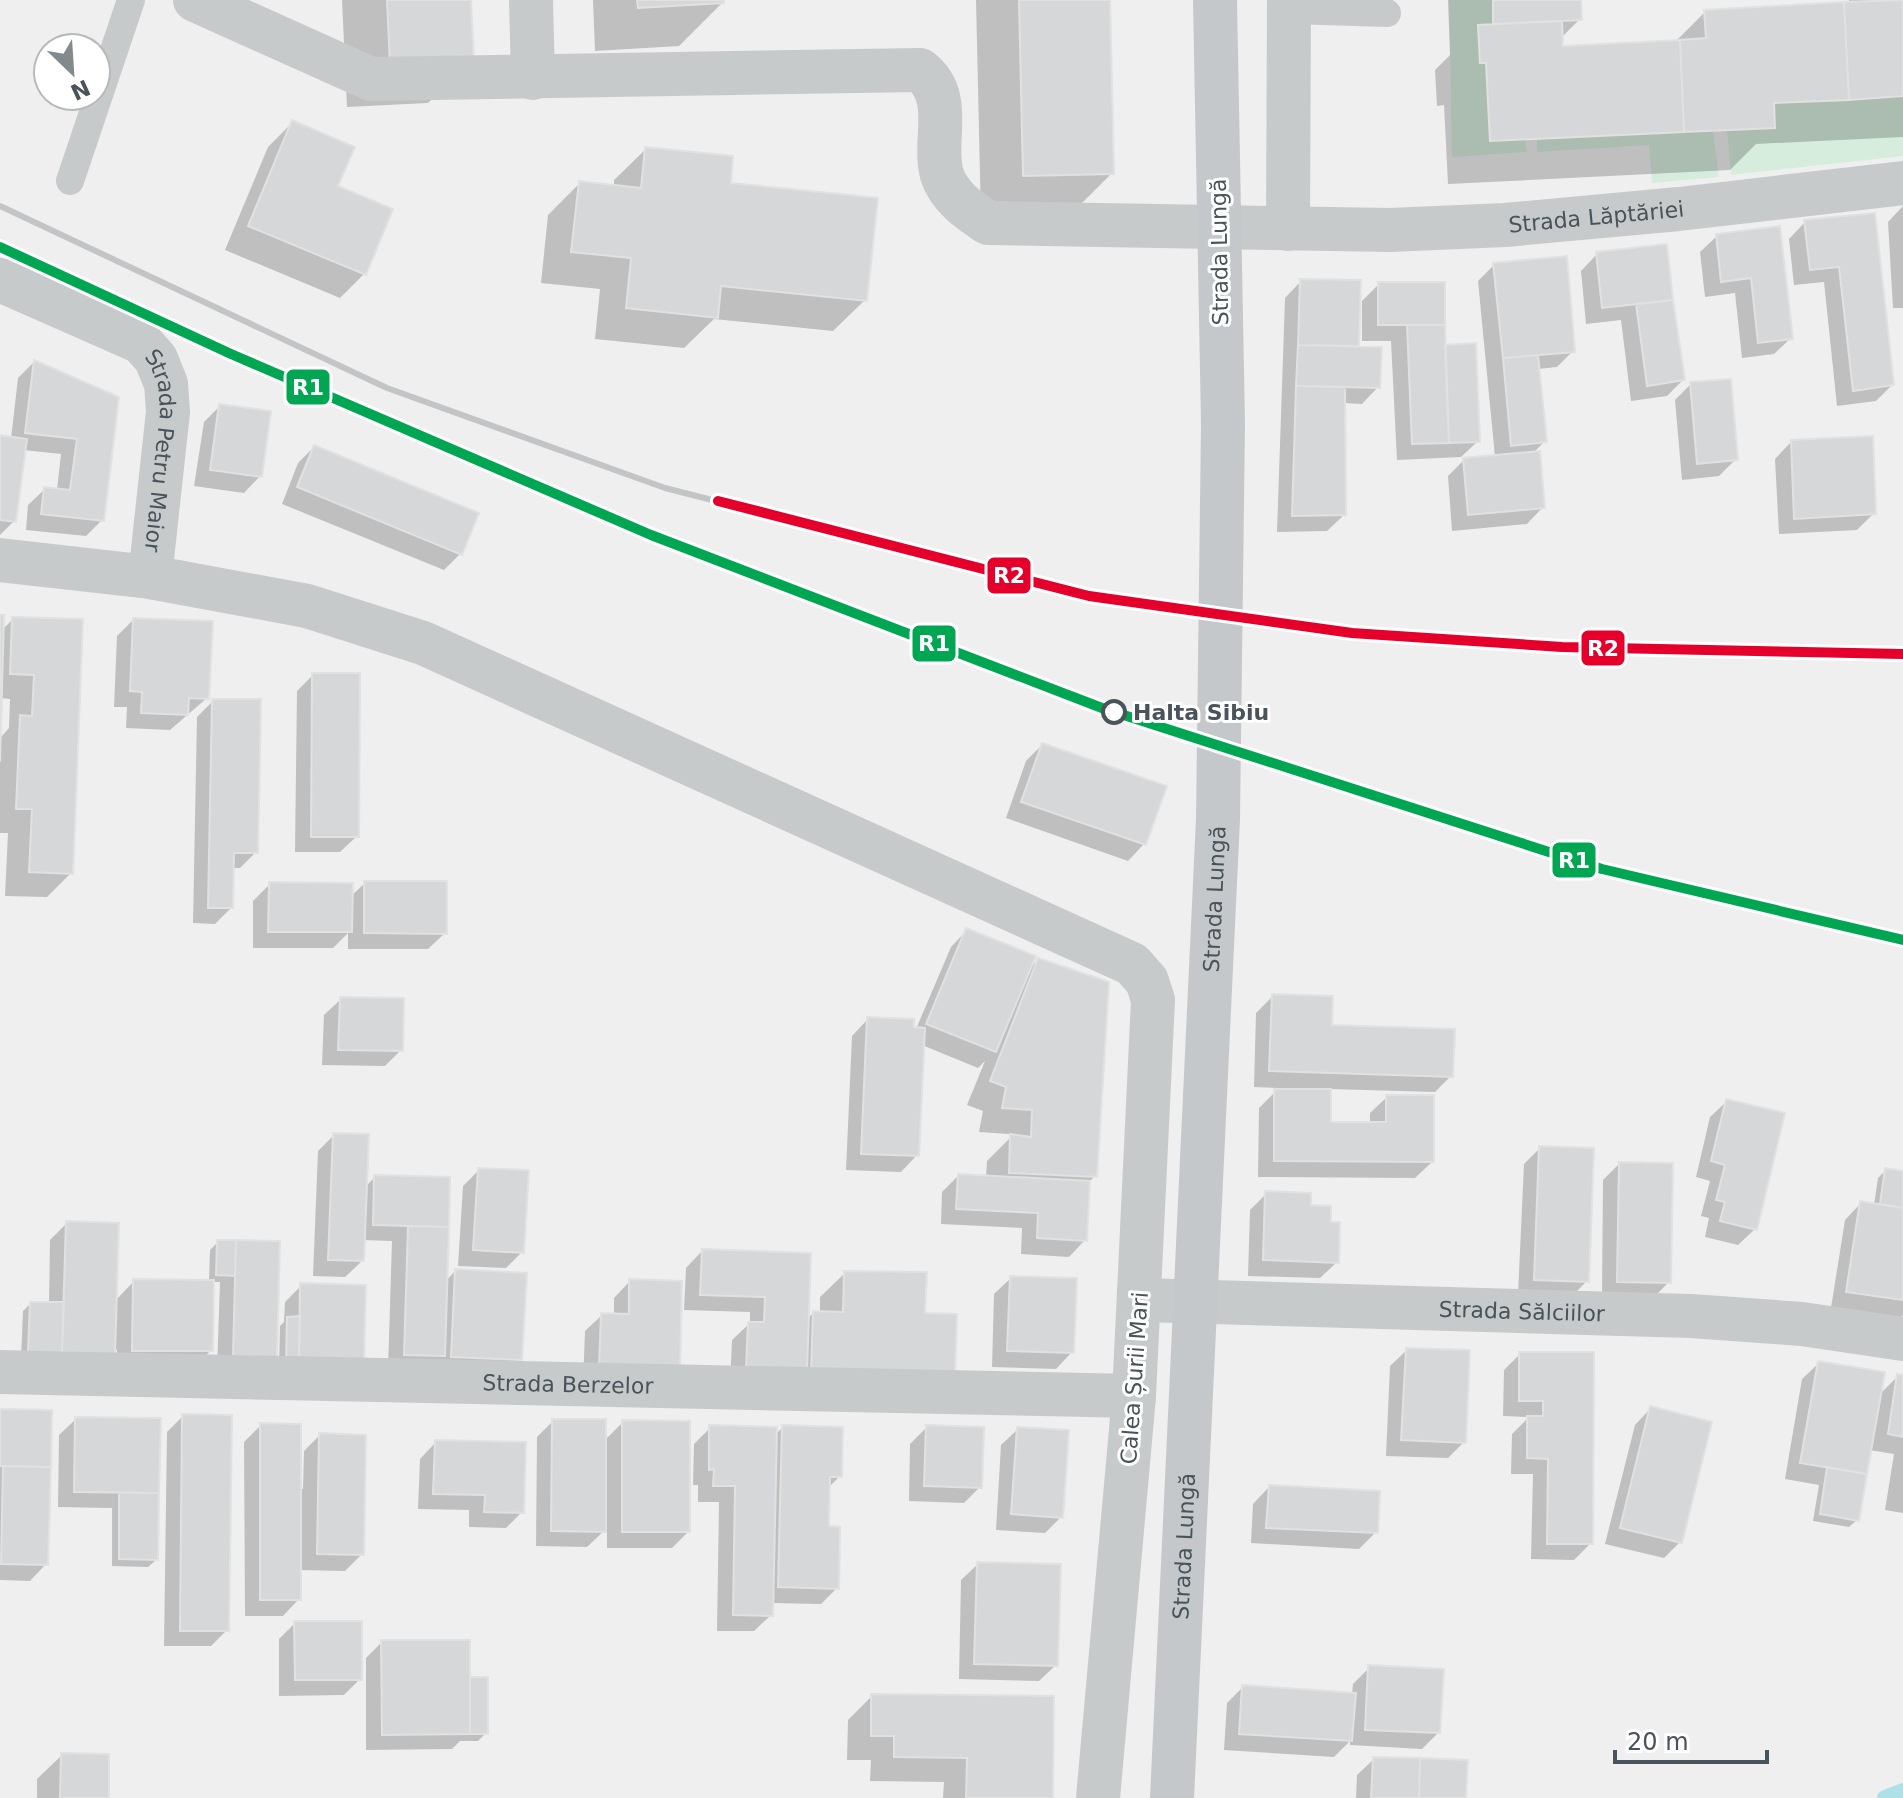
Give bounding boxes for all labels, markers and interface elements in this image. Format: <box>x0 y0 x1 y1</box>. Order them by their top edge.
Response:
north arrow <box>32 32 112 112</box>
text: N <box>67 74 94 105</box>
street label: Strada Lungă <box>1206 178 1233 326</box>
street label: Strada Lăptăriei <box>1507 196 1685 238</box>
street label: Strada Petru Maior <box>140 344 181 554</box>
line badge: R1 <box>285 368 331 406</box>
text: R1 <box>292 375 324 400</box>
line badge: R2 <box>986 556 1032 595</box>
text: R2 <box>993 563 1025 588</box>
line badge: R1 <box>911 624 957 663</box>
line badge: R2 <box>1580 629 1626 667</box>
text: R1 <box>918 631 950 656</box>
text: R2 <box>1587 636 1619 661</box>
marker: Halta Sibiu <box>1102 700 1126 724</box>
place label: Halta Sibiu <box>1133 700 1269 725</box>
street label: Strada Lungă <box>1199 825 1231 973</box>
line badge: R1 <box>1551 841 1597 879</box>
text: R1 <box>1558 848 1590 873</box>
street label: Calea Șurii Mari <box>1116 1291 1153 1465</box>
street label: Strada Sălciilor <box>1438 1297 1606 1327</box>
street label: Strada Berzelor <box>482 1370 655 1399</box>
street label: Strada Lungă <box>1168 1472 1200 1620</box>
scale bar <box>1615 1714 1767 1764</box>
text: 20 m <box>1627 1728 1689 1756</box>

